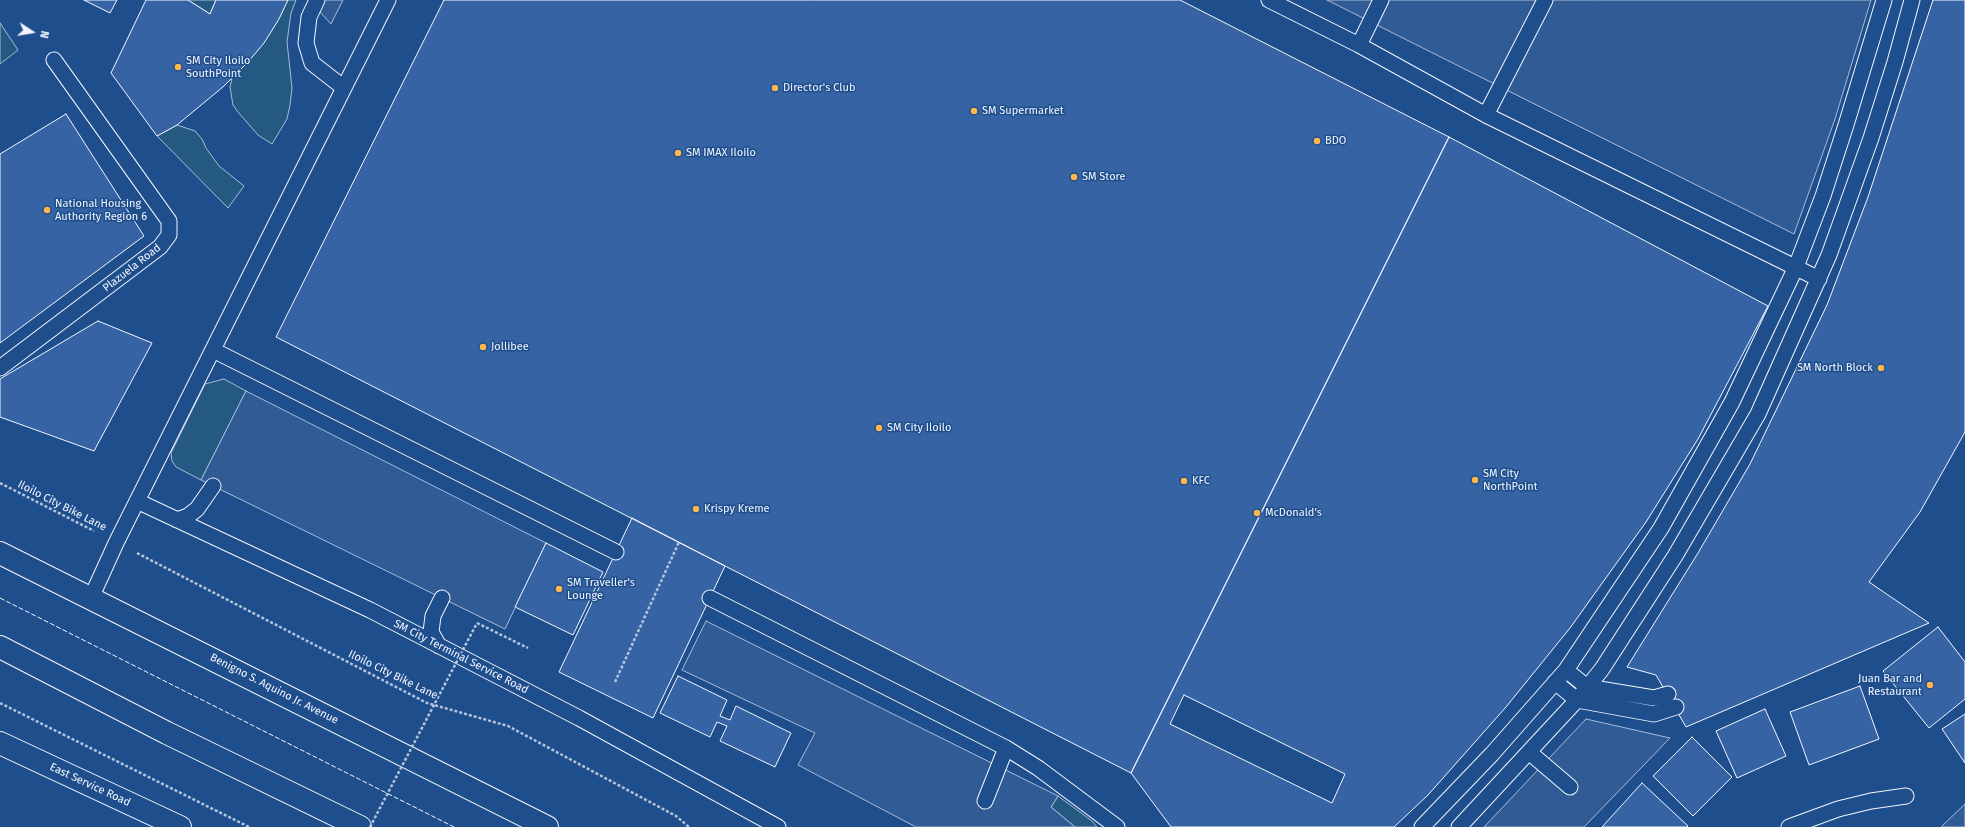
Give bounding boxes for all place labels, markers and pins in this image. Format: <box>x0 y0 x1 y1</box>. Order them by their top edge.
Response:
place label: SM City Iloilo SouthPoint <box>186 54 250 80</box>
marker: SM City Iloilo SouthPoint <box>173 62 183 72</box>
place label: Director's Club <box>783 81 855 95</box>
marker: Director's Club <box>770 83 780 93</box>
place label: SM Supermarket <box>982 104 1064 118</box>
marker: SM Supermarket <box>969 106 979 116</box>
place label: BDO <box>1325 134 1346 148</box>
marker: BDO <box>1312 136 1322 146</box>
place label: SM IMAX Iloilo <box>686 146 756 160</box>
marker: SM IMAX Iloilo <box>673 148 683 158</box>
place label: SM Store <box>1082 170 1125 184</box>
marker: SM Store <box>1069 172 1079 182</box>
place label: National Housing Authority Region 6 <box>55 197 147 223</box>
marker: National Housing Authority Region 6 <box>42 205 52 215</box>
place label: Jollibee <box>491 340 529 354</box>
marker: Jollibee <box>478 342 488 352</box>
place label: SM North Block <box>1797 361 1873 375</box>
marker: SM North Block <box>1876 363 1886 373</box>
place label: SM City Iloilo <box>887 421 951 435</box>
marker: SM City Iloilo <box>874 423 884 433</box>
place label: SM City NorthPoint <box>1483 467 1538 493</box>
place label: KFC <box>1192 474 1210 488</box>
marker: SM City NorthPoint <box>1470 475 1480 485</box>
marker: KFC <box>1179 476 1189 486</box>
place label: Krispy Kreme <box>704 502 770 516</box>
marker: Krispy Kreme <box>691 504 701 514</box>
place label: McDonald's <box>1265 506 1322 520</box>
marker: McDonald's <box>1252 508 1262 518</box>
place label: SM Traveller's Lounge <box>567 576 635 602</box>
marker: SM Traveller's Lounge <box>554 584 564 594</box>
place label: Juan Bar and Restaurant <box>1858 672 1922 698</box>
marker: Juan Bar and Restaurant <box>1925 680 1935 690</box>

